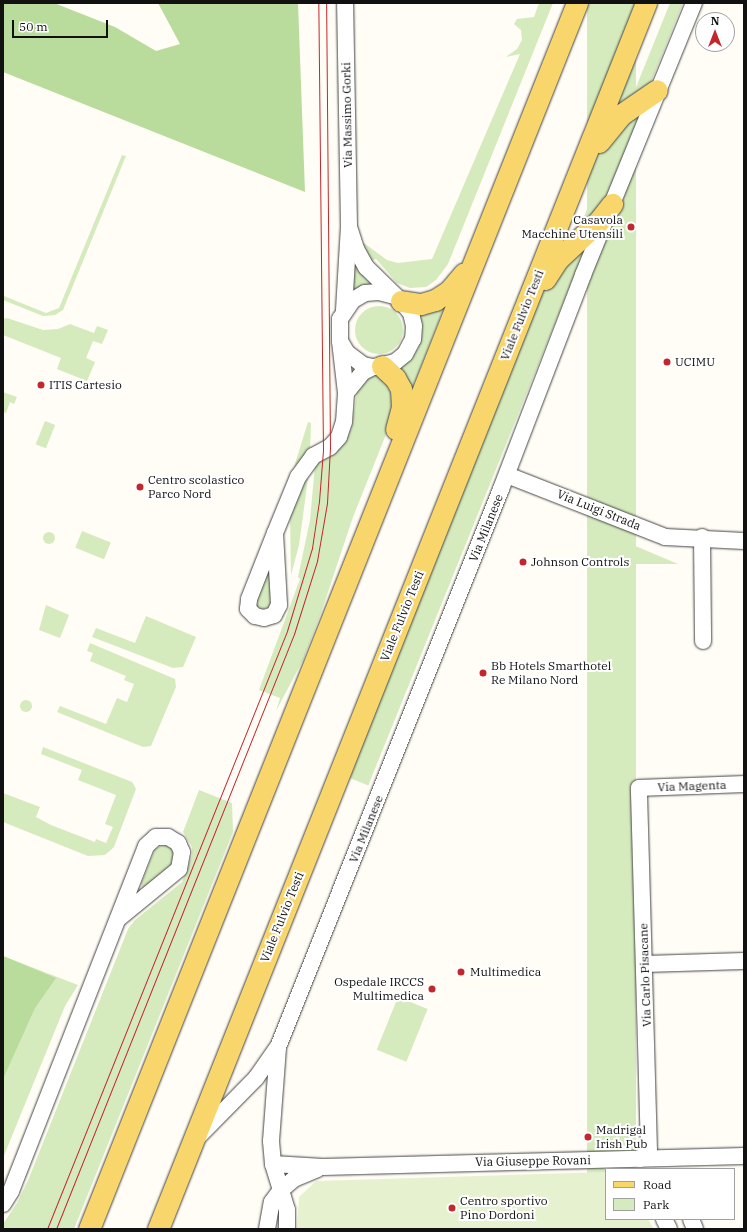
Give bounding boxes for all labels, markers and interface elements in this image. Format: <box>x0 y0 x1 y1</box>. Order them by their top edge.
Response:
scale bar <box>14 12 110 38</box>
north arrow <box>695 12 735 52</box>
text: N <box>711 14 719 28</box>
text: 50 m <box>19 19 48 34</box>
street label: Via Massimo Gorki <box>339 62 355 168</box>
place label: Casavola Macchine Utensili <box>521 213 623 241</box>
marker: Casavola Macchine Utensili <box>626 222 636 232</box>
street label: Viale Fulvio Testi <box>497 268 547 362</box>
place label: UCIMU <box>675 355 715 369</box>
marker: UCIMU <box>662 357 672 367</box>
place label: ITIS Cartesio <box>49 378 122 392</box>
marker: ITIS Cartesio <box>36 380 46 390</box>
place label: Centro scolastico Parco Nord <box>148 473 244 501</box>
marker: Centro scolastico Parco Nord <box>135 482 145 492</box>
street label: Via Luigi Strada <box>555 487 643 533</box>
street label: Via Milanese <box>466 492 506 564</box>
place label: Johnson Controls <box>531 555 629 569</box>
marker: Johnson Controls <box>518 557 528 567</box>
street label: Viale Fulvio Testi <box>377 569 427 663</box>
place label: Bb Hotels Smarthotel Re Milano Nord <box>491 659 611 687</box>
marker: Bb Hotels Smarthotel Re Milano Nord <box>478 668 488 678</box>
street label: Via Magenta <box>657 778 727 794</box>
street label: Via Milanese <box>346 793 386 865</box>
street label: Viale Fulvio Testi <box>257 870 307 964</box>
street label: Via Carlo Pisacane <box>636 923 654 1027</box>
place label: Multimedica <box>470 965 541 979</box>
marker: Multimedica <box>455 966 467 978</box>
place label: Ospedale IRCCS Multimedica <box>334 975 424 1003</box>
marker: Ospedale IRCCS Multimedica <box>427 984 437 994</box>
place label: Madrigal Irish Pub <box>596 1123 647 1151</box>
marker: Madrigal Irish Pub <box>583 1132 593 1142</box>
street label: Via Giuseppe Rovani <box>475 1153 591 1169</box>
legend <box>605 1168 735 1220</box>
text: Road <box>643 1177 672 1192</box>
place label: Centro sportivo Pino Dordoni <box>460 1194 547 1222</box>
text: Park <box>643 1197 669 1212</box>
marker: Centro sportivo Pino Dordoni <box>447 1203 457 1213</box>

